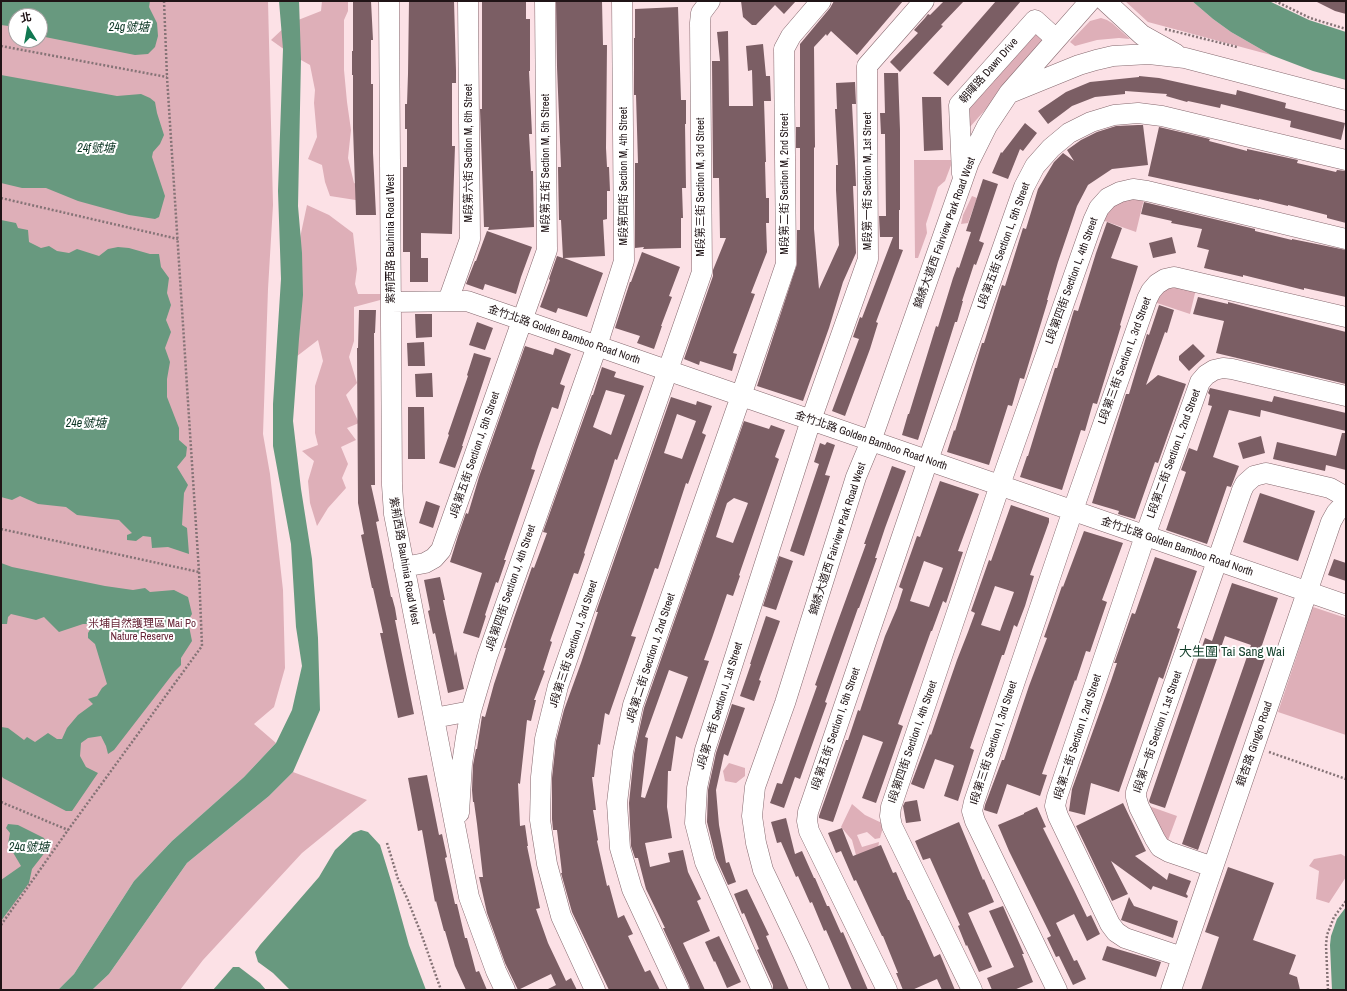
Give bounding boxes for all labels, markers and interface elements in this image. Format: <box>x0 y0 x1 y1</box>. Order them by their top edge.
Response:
north arrow <box>8 8 48 48</box>
text: 北 <box>19 9 33 25</box>
water label: 24g號塘 <box>109 21 149 35</box>
street label: 朝暉路 Dawn Drive <box>957 35 1021 107</box>
street label: M段第六街 Section M, 6th Street <box>462 84 476 222</box>
street label: M段第五街 Section M, 5th Street <box>539 94 553 232</box>
street label: M段第四街 Section M, 4th Street <box>617 107 631 245</box>
street label: M段第一街 Section M, 1st Street <box>861 112 875 250</box>
street label: M段第二街 Section M, 2nd Street <box>778 113 792 255</box>
street label: M段第三街 Section M, 3rd Street <box>694 117 708 257</box>
water label: 24f號塘 <box>77 142 115 156</box>
street label: 錦綉大道西 Fairview Park Road West <box>911 156 979 310</box>
street label: 紫荊西路 Bauhinia Road West <box>384 174 398 304</box>
street label: L段第五街 Section L, 5th Street <box>975 181 1033 311</box>
street label: L段第四街 Section L, 4th Street <box>1043 216 1101 346</box>
street label: L段第三街 Section L, 3rd Street <box>1096 296 1154 426</box>
street label: 金竹北路 Golden Bamboo Road North <box>486 303 642 367</box>
street label: L段第二街 Section L, 2nd Street <box>1144 388 1204 520</box>
street label: J段第五街 Section J, 5th Street <box>447 390 503 520</box>
street label: 金竹北路 Golden Bamboo Road North <box>793 409 949 473</box>
water label: 24e號塘 <box>66 417 106 431</box>
street label: 錦綉大道西 Fairview Park Road West <box>807 461 869 617</box>
street label: 紫荊西路 Bauhinia Road West <box>386 496 422 626</box>
street label: 金竹北路 Golden Bamboo Road North <box>1099 515 1255 579</box>
street label: J段第四街 Section J, 4th Street <box>483 523 539 653</box>
street label: J段第三街 Section J, 3rd Street <box>547 579 601 709</box>
street label: J段第二街 Section J, 2nd Street <box>624 592 678 724</box>
park label: 米埔自然護理區 Mai Po Nature Reserve <box>88 617 196 643</box>
street label: J段第一街 Section J, 1st Street <box>694 641 746 771</box>
district label: 大生圍 Tai Sang Wai <box>1179 645 1285 661</box>
street label: I段第五街 Section I, 5th Street <box>809 666 863 792</box>
street label: I段第一街 Section I, 1st Street <box>1131 669 1185 795</box>
street label: I段第二街 Section I, 2nd Street <box>1051 673 1105 801</box>
street label: I段第四街 Section I, 4th Street <box>886 679 940 805</box>
street label: I段第三街 Section I, 3rd Street <box>968 679 1020 807</box>
street label: 銀杏路 Gingko Road <box>1234 700 1276 788</box>
water label: 24a號塘 <box>9 841 49 855</box>

